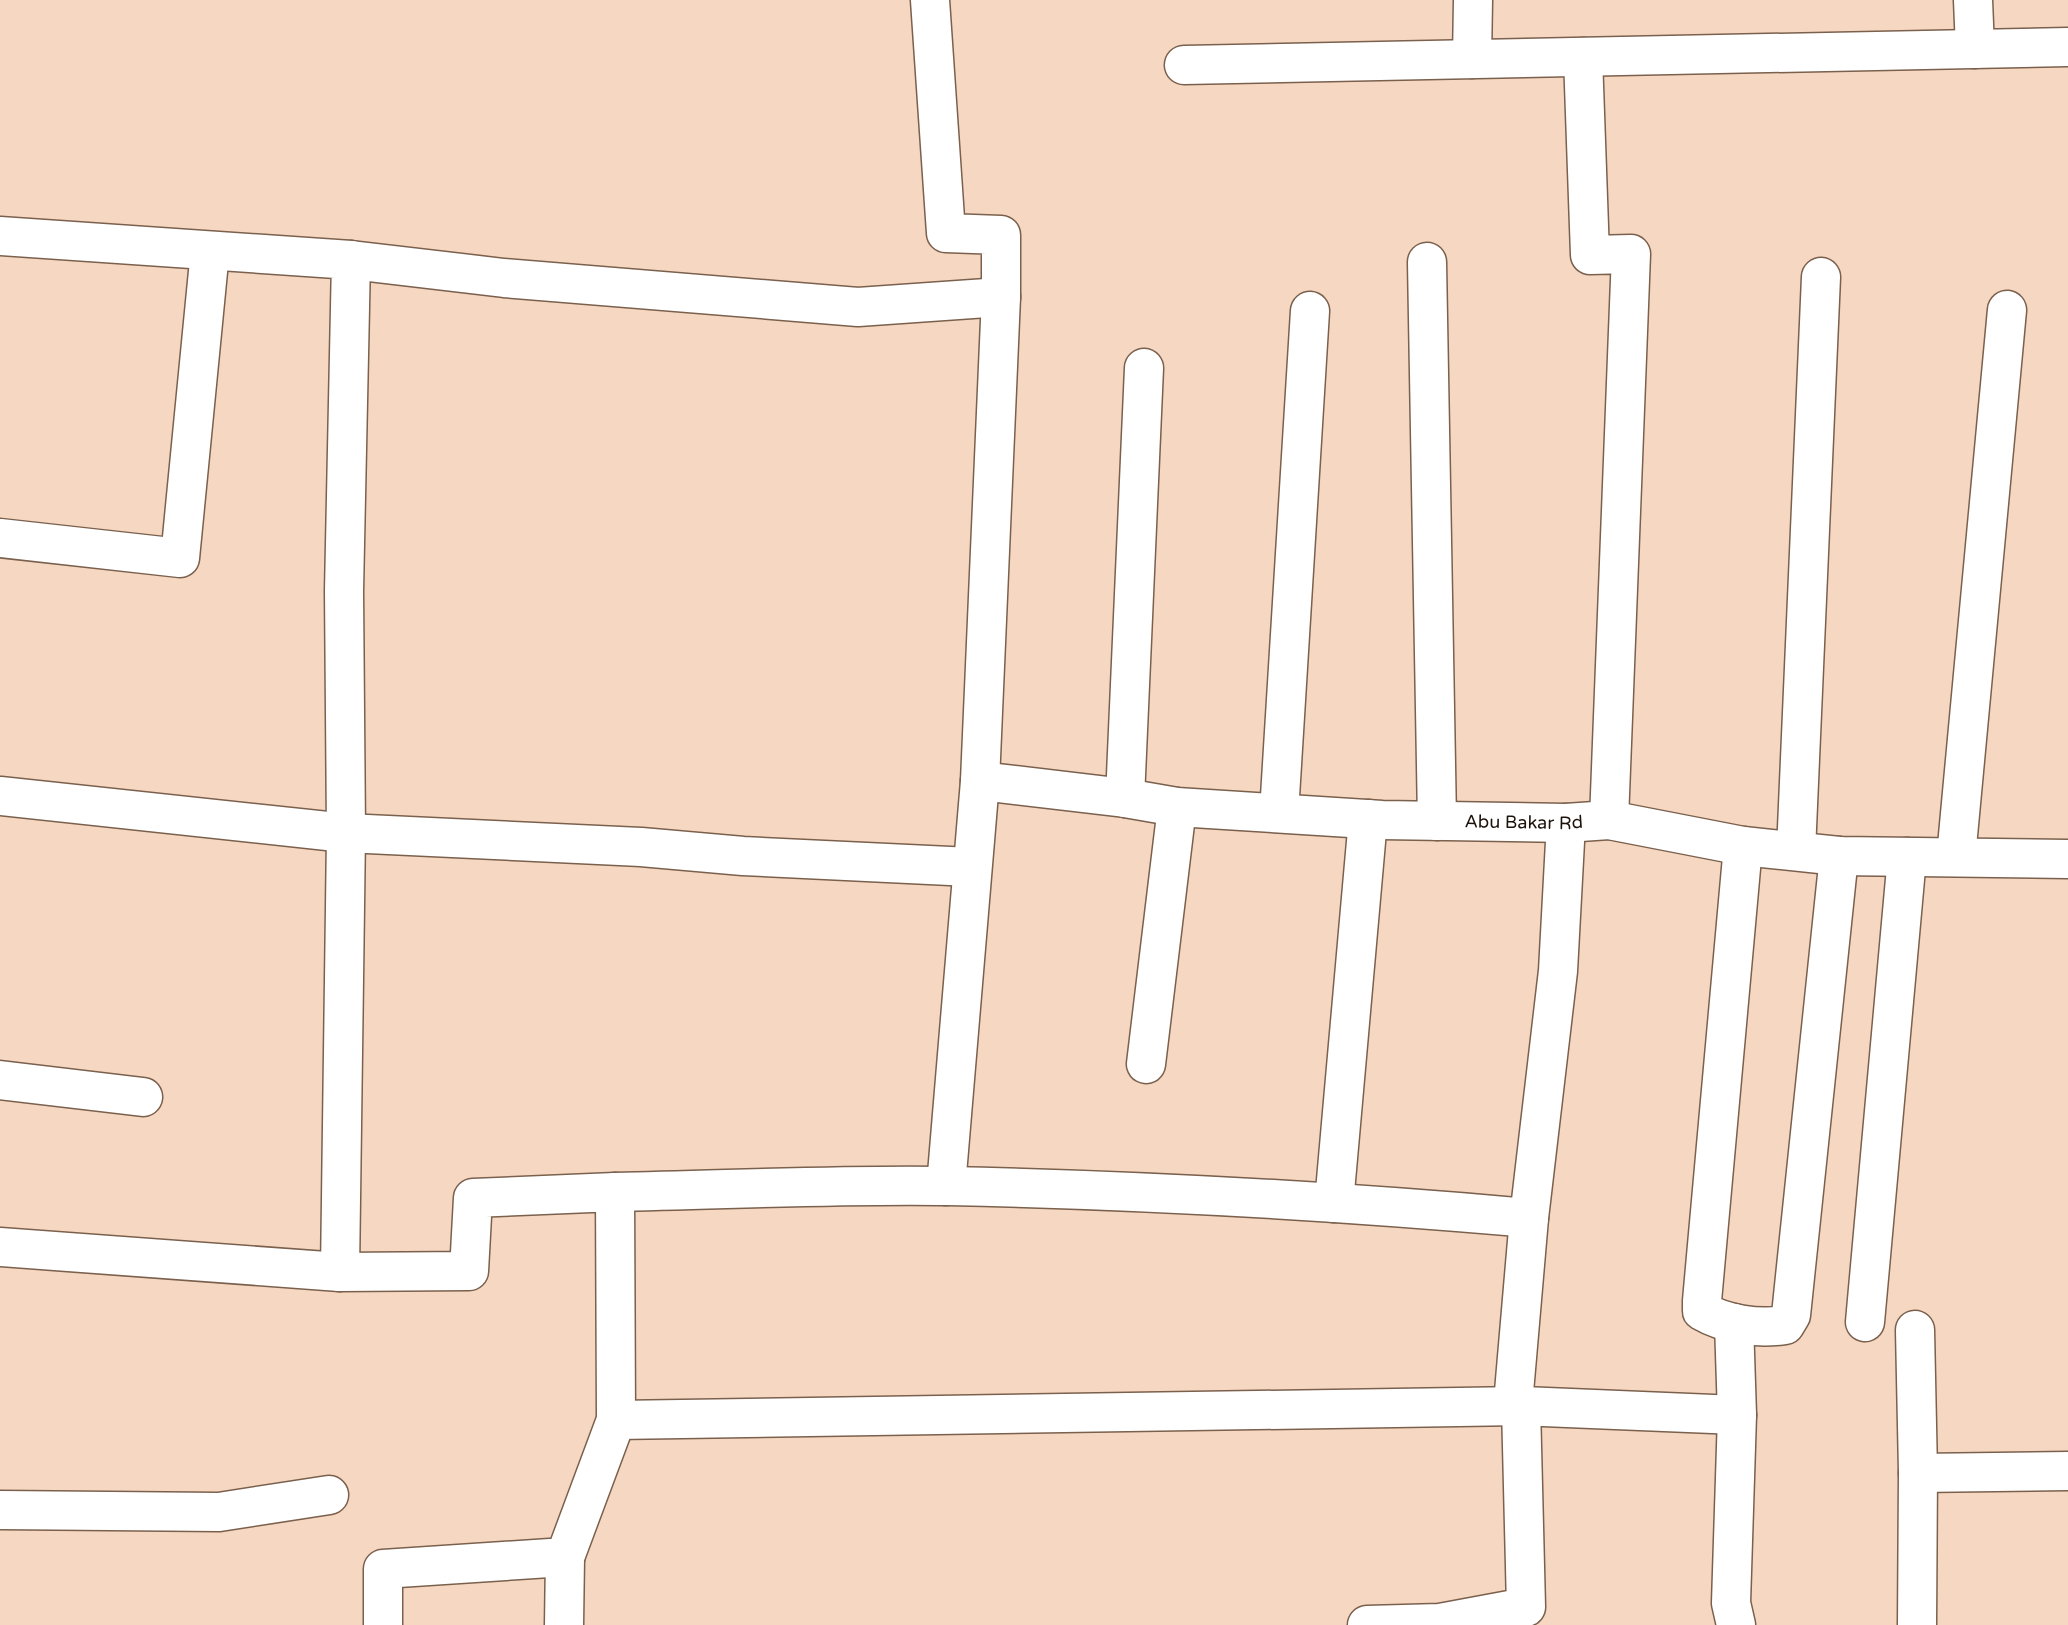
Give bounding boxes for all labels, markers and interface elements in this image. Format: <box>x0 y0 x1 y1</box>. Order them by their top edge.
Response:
street label: Abu Bakar Rd <box>1464 810 1584 834</box>

